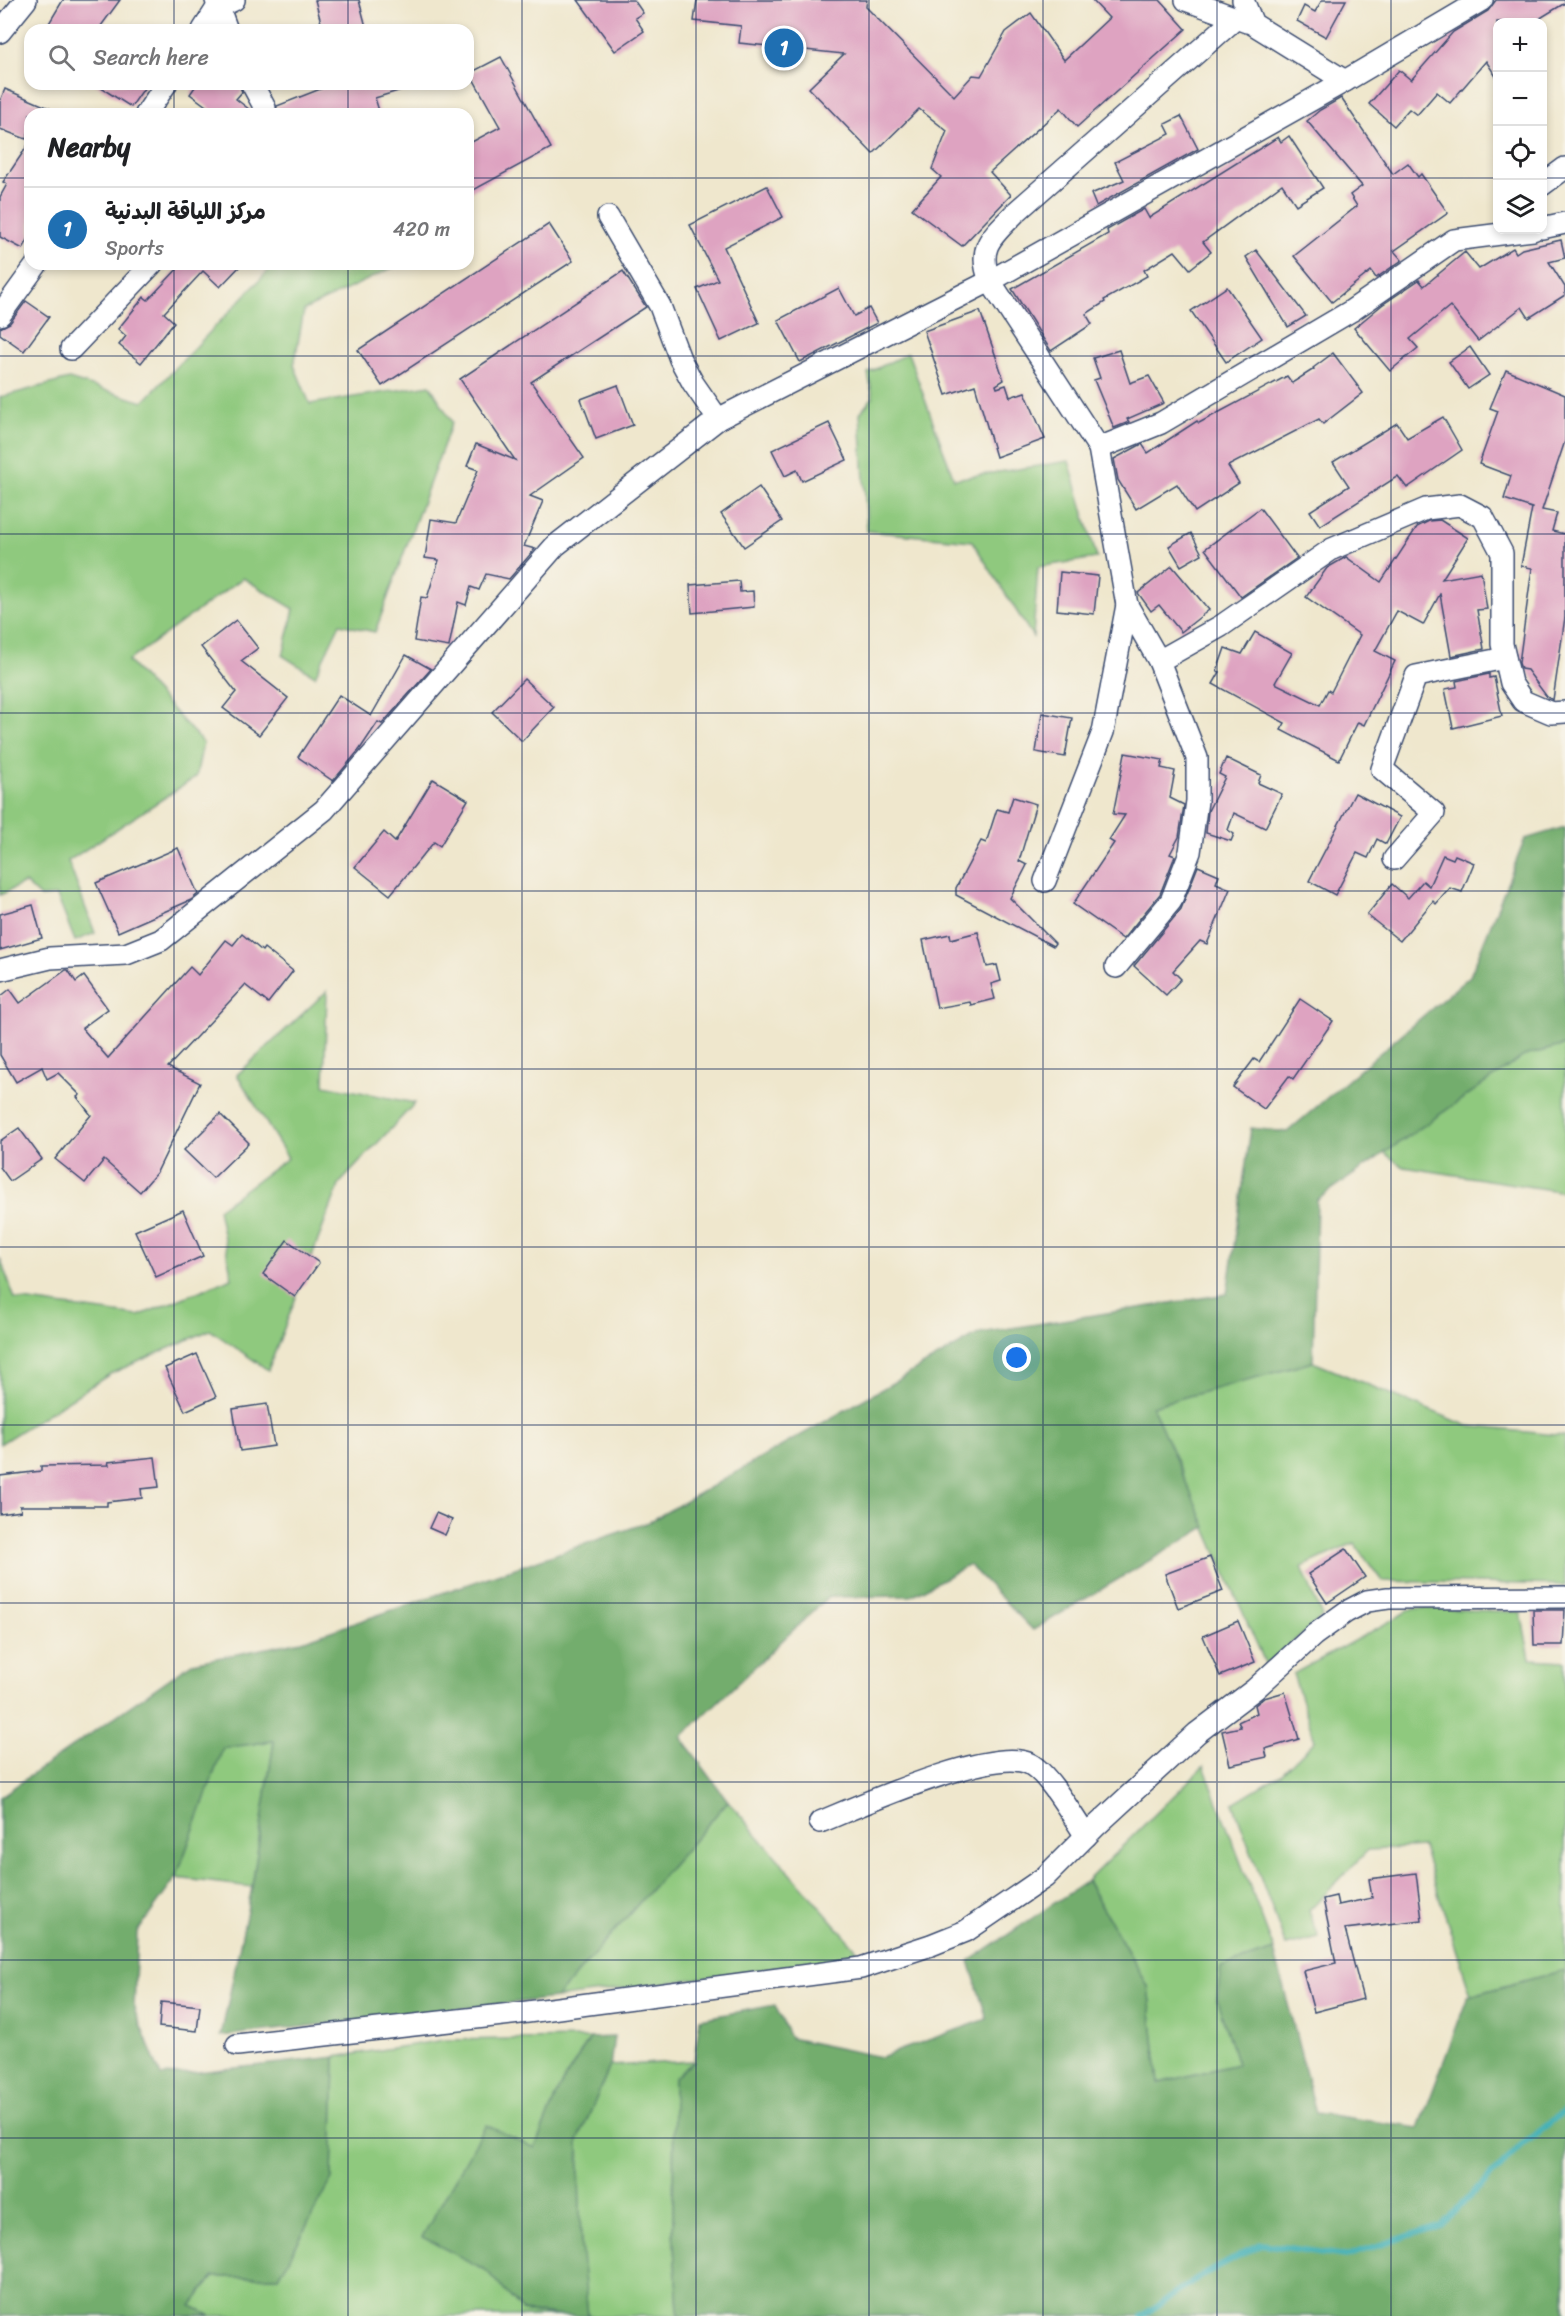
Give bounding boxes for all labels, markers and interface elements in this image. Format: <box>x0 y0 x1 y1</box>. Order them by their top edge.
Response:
map controls <box>1493 18 1547 234</box>
button: + <box>1493 18 1547 72</box>
search box <box>24 24 474 90</box>
pin: 1 <box>764 26 804 70</box>
text: Search here <box>93 38 209 77</box>
icon: search <box>45 41 78 74</box>
button: − <box>1493 72 1547 126</box>
text: Nearby <box>48 124 130 170</box>
button: locate <box>1493 126 1547 180</box>
button: layers <box>1493 180 1547 234</box>
text: مركز اللياقة البدنية <box>105 192 266 231</box>
text: 1 <box>63 212 72 247</box>
text: 420 m <box>393 212 450 247</box>
text: Sports <box>105 231 164 266</box>
your location <box>1002 1343 1031 1372</box>

